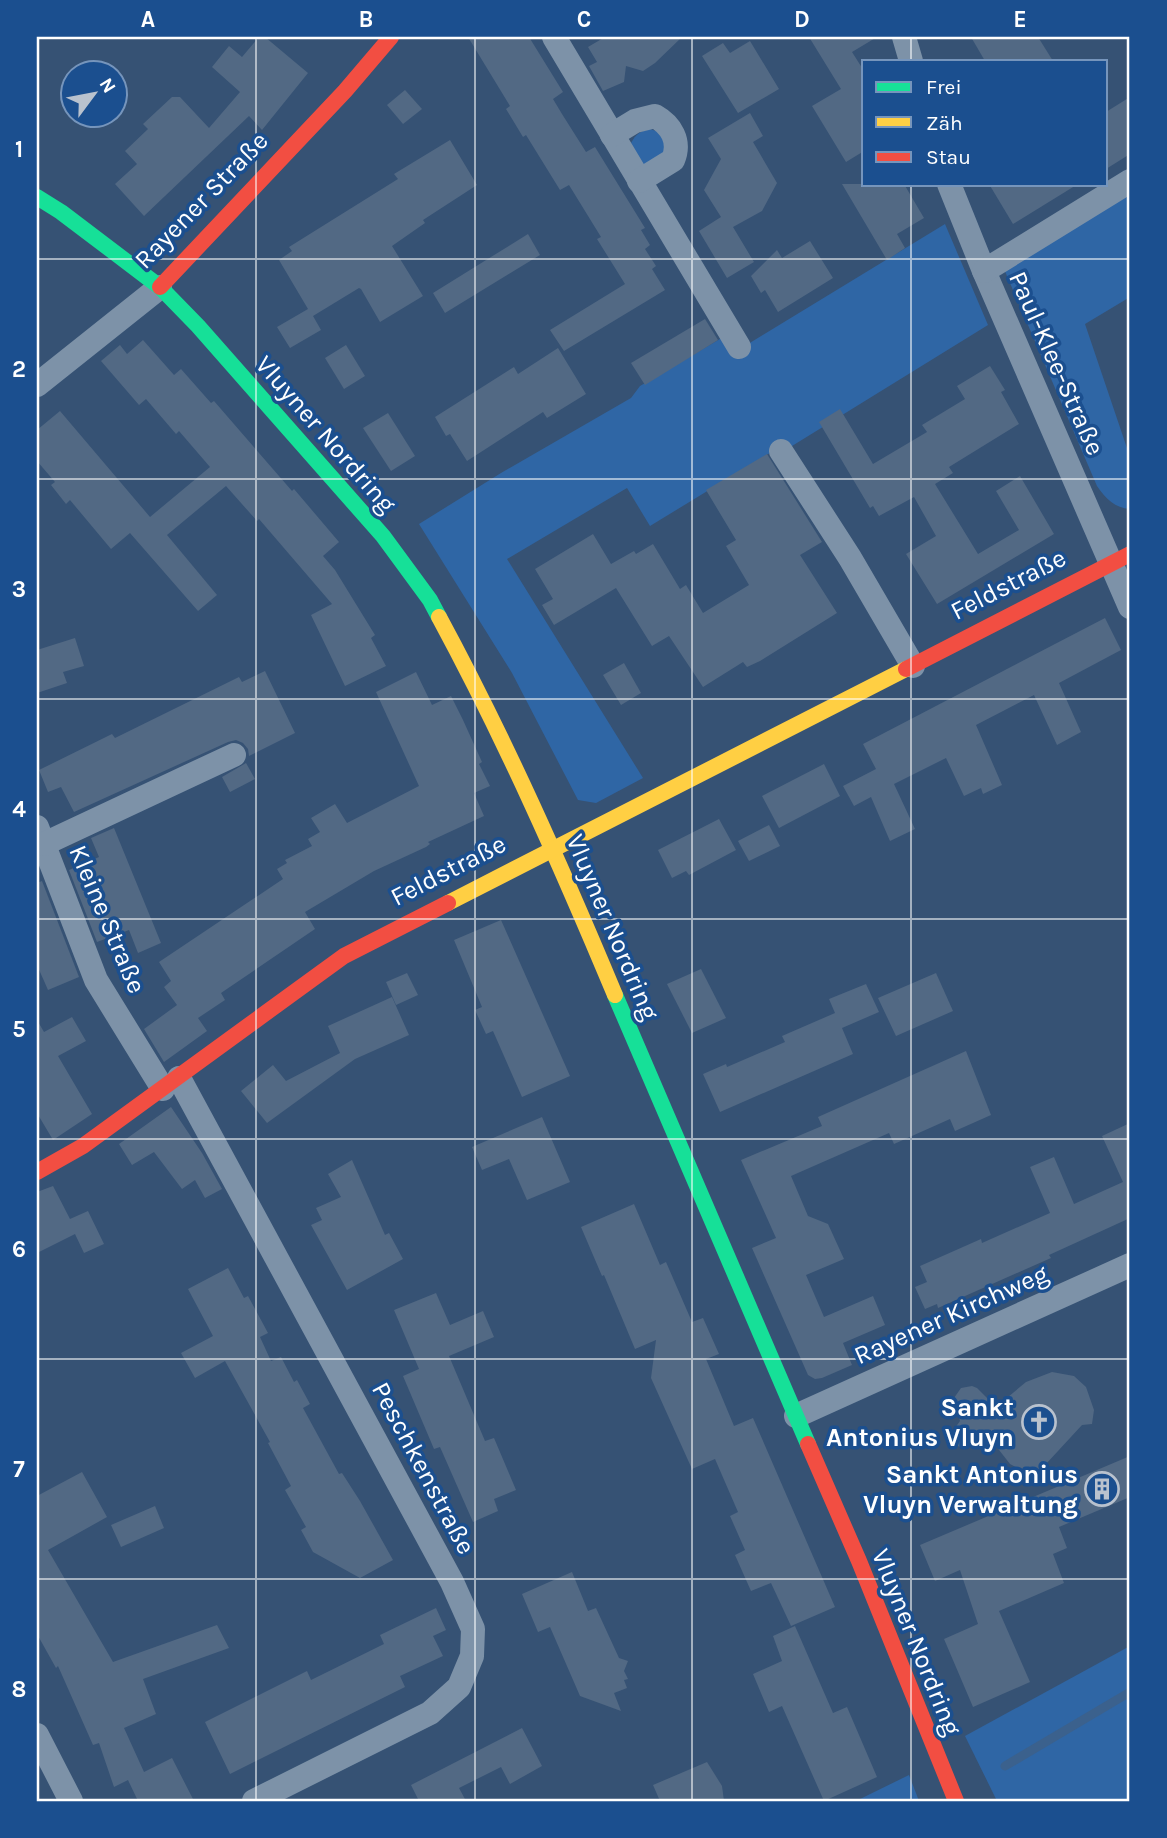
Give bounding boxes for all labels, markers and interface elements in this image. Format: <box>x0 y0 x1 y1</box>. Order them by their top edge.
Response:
text: A <box>141 6 155 33</box>
text: B <box>359 6 373 33</box>
text: C <box>577 6 591 33</box>
text: D <box>794 6 810 33</box>
text: E <box>1013 6 1027 33</box>
north arrow <box>60 60 130 130</box>
legend <box>862 60 1108 186</box>
text: N <box>95 74 121 97</box>
text: Frei <box>926 75 962 99</box>
text: Zäh <box>926 111 963 135</box>
street label: Rayener Straße <box>128 125 275 275</box>
text: 1 <box>15 136 23 163</box>
text: Stau <box>926 145 971 169</box>
street label: Paul-Klee-Straße <box>1002 266 1111 460</box>
street label: Vluyner Nordring <box>249 349 403 520</box>
text: 2 <box>12 356 26 383</box>
street label: Feldstraße <box>945 542 1071 627</box>
text: 3 <box>12 576 26 603</box>
text: 4 <box>12 796 26 823</box>
street label: Feldstraße <box>385 828 511 913</box>
street label: Vluyner Nordring <box>559 830 666 1025</box>
street label: Kleine Straße <box>62 840 153 998</box>
text: 5 <box>12 1016 26 1043</box>
text: 6 <box>12 1236 26 1263</box>
street label: Rayener Kirchweg <box>849 1258 1053 1371</box>
street label: Peschkenstraße <box>365 1377 482 1560</box>
place label: Sankt Antonius Vluyn <box>826 1392 1014 1453</box>
church icon: Sankt Antonius Vluyn <box>1020 1403 1058 1441</box>
text: 7 <box>13 1456 25 1483</box>
place label: Sankt Antonius Vluyn Verwaltung <box>863 1459 1078 1520</box>
building icon: Sankt Antonius Vluyn Verwaltung <box>1083 1470 1121 1508</box>
street label: Vluyner Nordring <box>865 1544 968 1740</box>
text: 8 <box>12 1676 26 1703</box>

